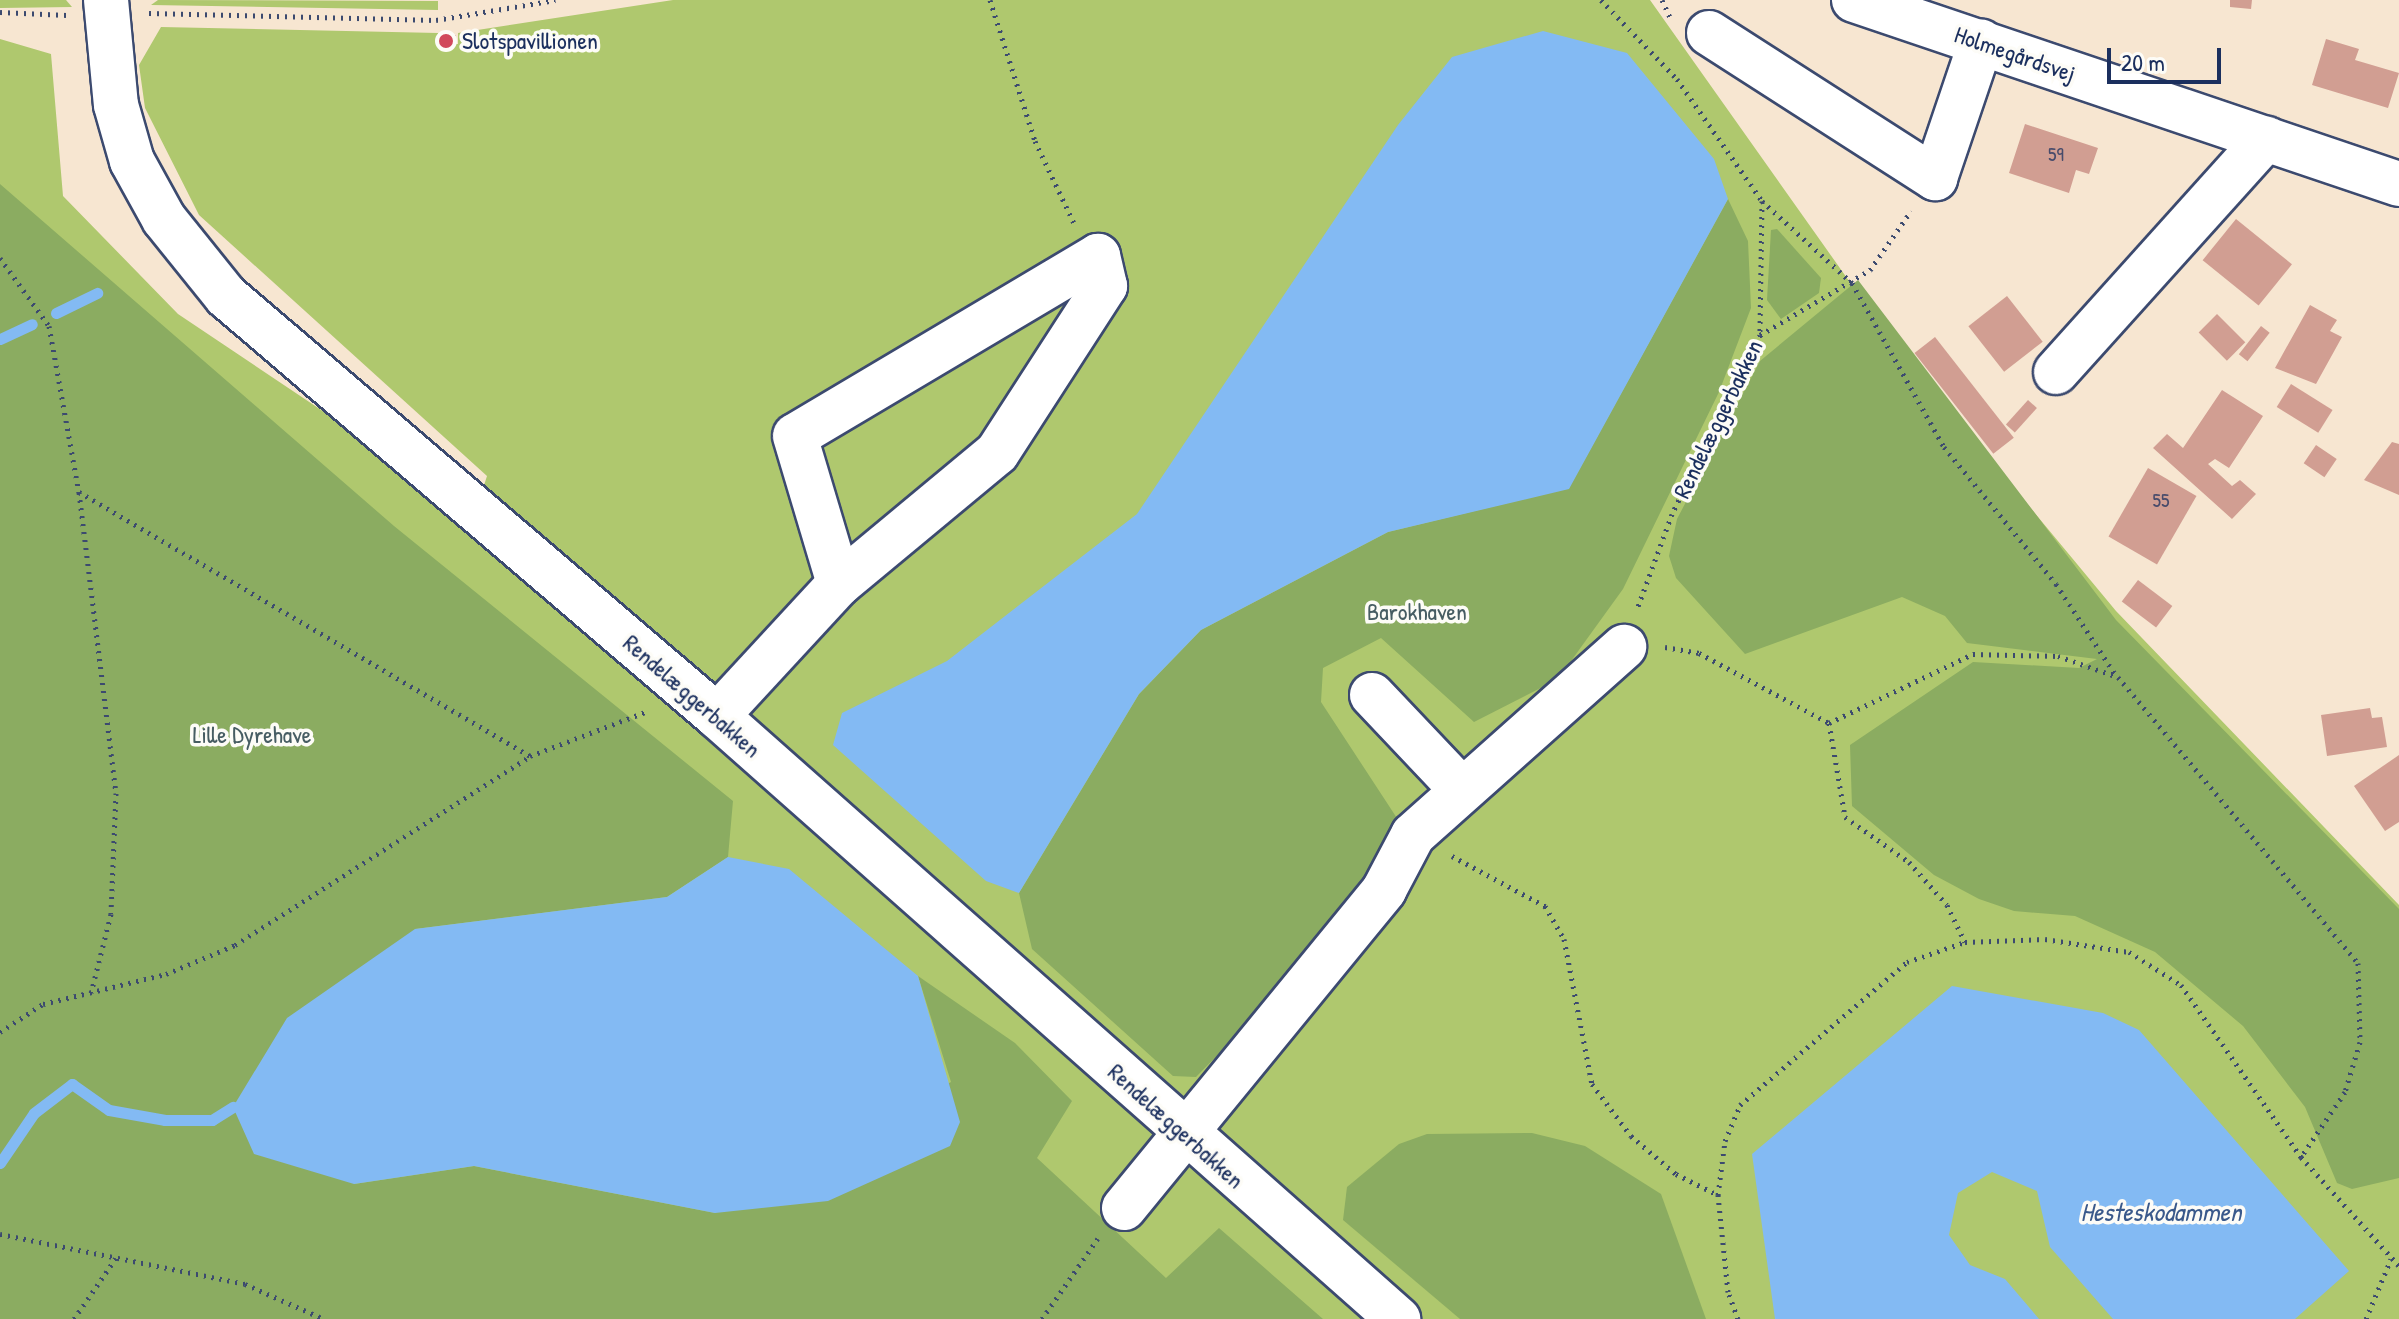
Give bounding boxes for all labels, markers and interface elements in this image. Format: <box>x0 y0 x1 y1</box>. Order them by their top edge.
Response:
street label: Holmegårdsvej <box>1951 20 2079 88</box>
place label: Slotspavillionen <box>462 27 598 55</box>
marker: Slotspavillionen <box>437 32 455 50</box>
scale bar <box>2111 32 2225 82</box>
text: 20 m <box>2121 46 2165 78</box>
house number: 59 <box>2048 141 2064 165</box>
street label: Rendelæggerbakken <box>1667 335 1769 503</box>
house number: 55 <box>2153 487 2169 511</box>
park label: Barokhaven <box>1367 598 1467 626</box>
street label: Rendelæggerbakken <box>617 628 767 764</box>
park label: Lille Dyrehave <box>193 721 311 749</box>
street label: Rendelæggerbakken <box>1102 1058 1250 1194</box>
water label: Hesteskodammen <box>2081 1196 2241 1228</box>

